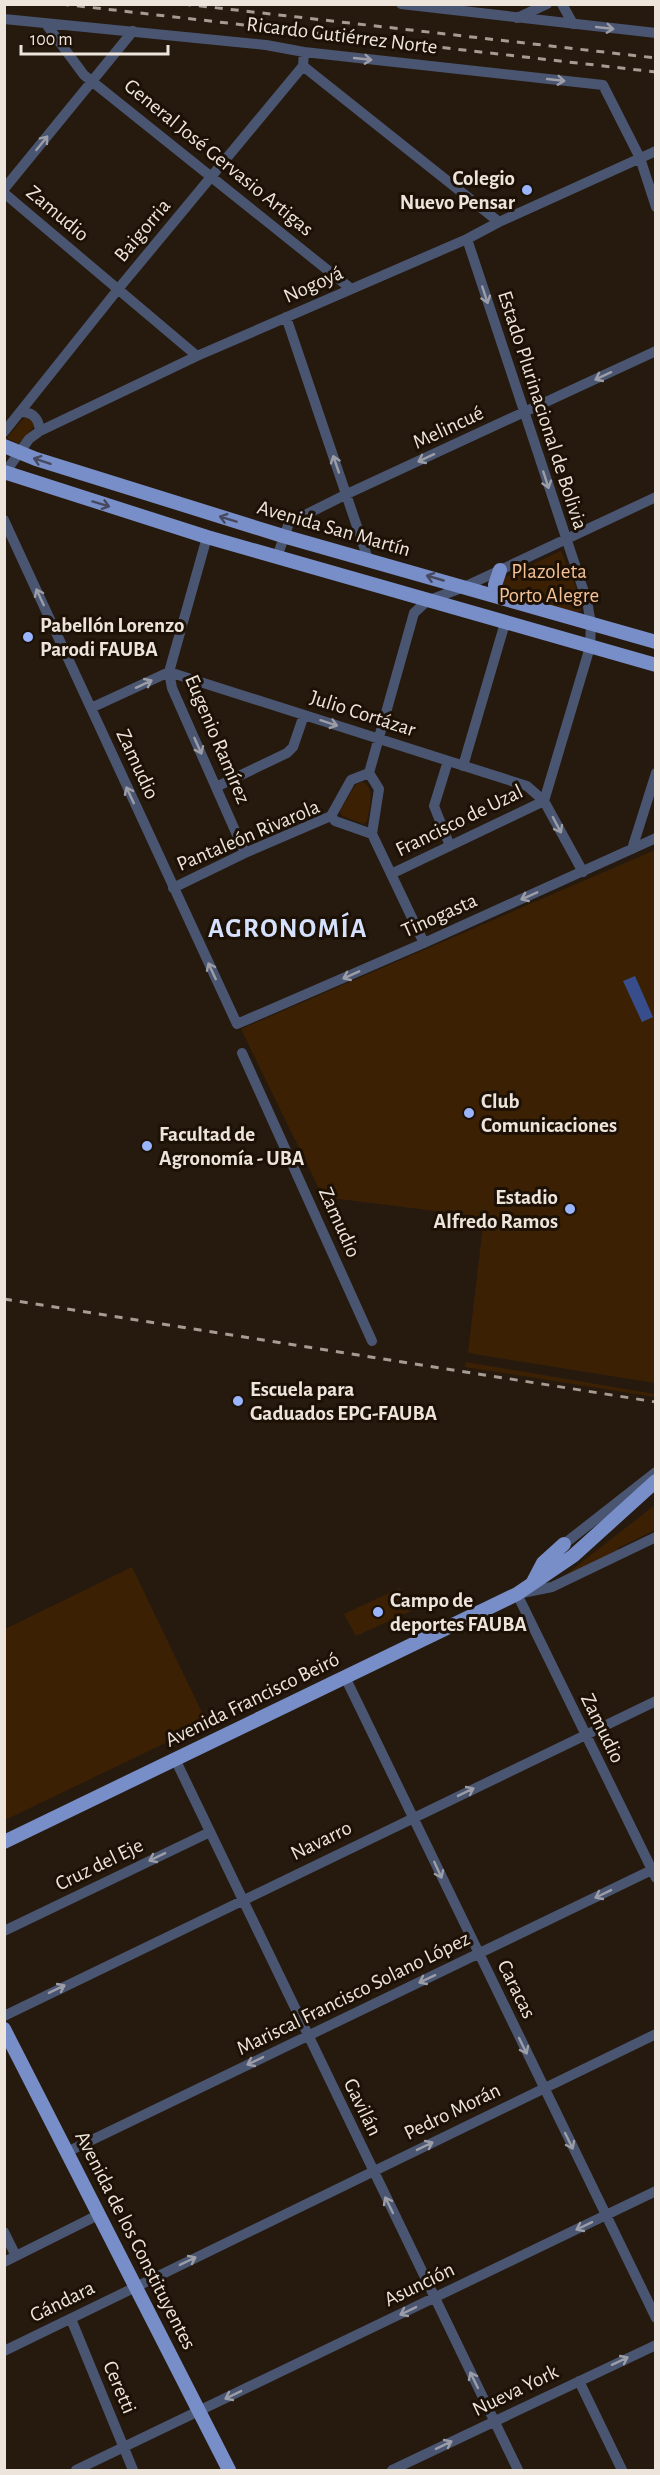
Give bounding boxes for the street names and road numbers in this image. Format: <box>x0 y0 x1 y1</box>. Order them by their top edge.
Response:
street label: Ricardo Gutiérrez Norte <box>245 13 439 58</box>
street label: General José Gervasio Artigas <box>120 75 317 240</box>
street label: Zamudio <box>22 181 93 245</box>
street label: Baigorria <box>110 195 175 266</box>
street label: Nogoyá <box>280 262 346 307</box>
street label: Estado Plurinacional de Bolivia <box>494 288 591 532</box>
street label: Melincué <box>410 402 487 453</box>
street label: Avenida San Martín <box>255 497 413 560</box>
street label: Eugenio Ramírez <box>181 672 254 807</box>
street label: Julio Cortázar <box>307 687 418 740</box>
street label: Zamudio <box>112 726 163 802</box>
street label: Francisco de Uzal <box>392 781 526 860</box>
street label: Pantaleón Rivarola <box>174 796 323 875</box>
street label: Tinogasta <box>398 889 480 941</box>
street label: Zamudio <box>315 1184 364 1260</box>
street label: Avenida Francisco Beiró <box>162 1648 343 1751</box>
street label: Zamudio <box>577 1690 628 1766</box>
street label: Navarro <box>287 1817 355 1864</box>
street label: Cruz del Eje <box>52 1834 146 1895</box>
street label: Mariscal Francisco Solano López <box>233 1928 473 2059</box>
street label: Caracas <box>494 1957 540 2022</box>
street label: Gavilán <box>340 2075 385 2139</box>
street label: Pedro Morán <box>401 2079 504 2144</box>
street label: Avenida de los Constituyentes <box>71 2128 200 2353</box>
street label: Asunción <box>381 2258 458 2310</box>
street label: Gándara <box>26 2277 98 2326</box>
street label: Ceretti <box>99 2358 140 2417</box>
street label: Nueva York <box>469 2361 562 2420</box>

